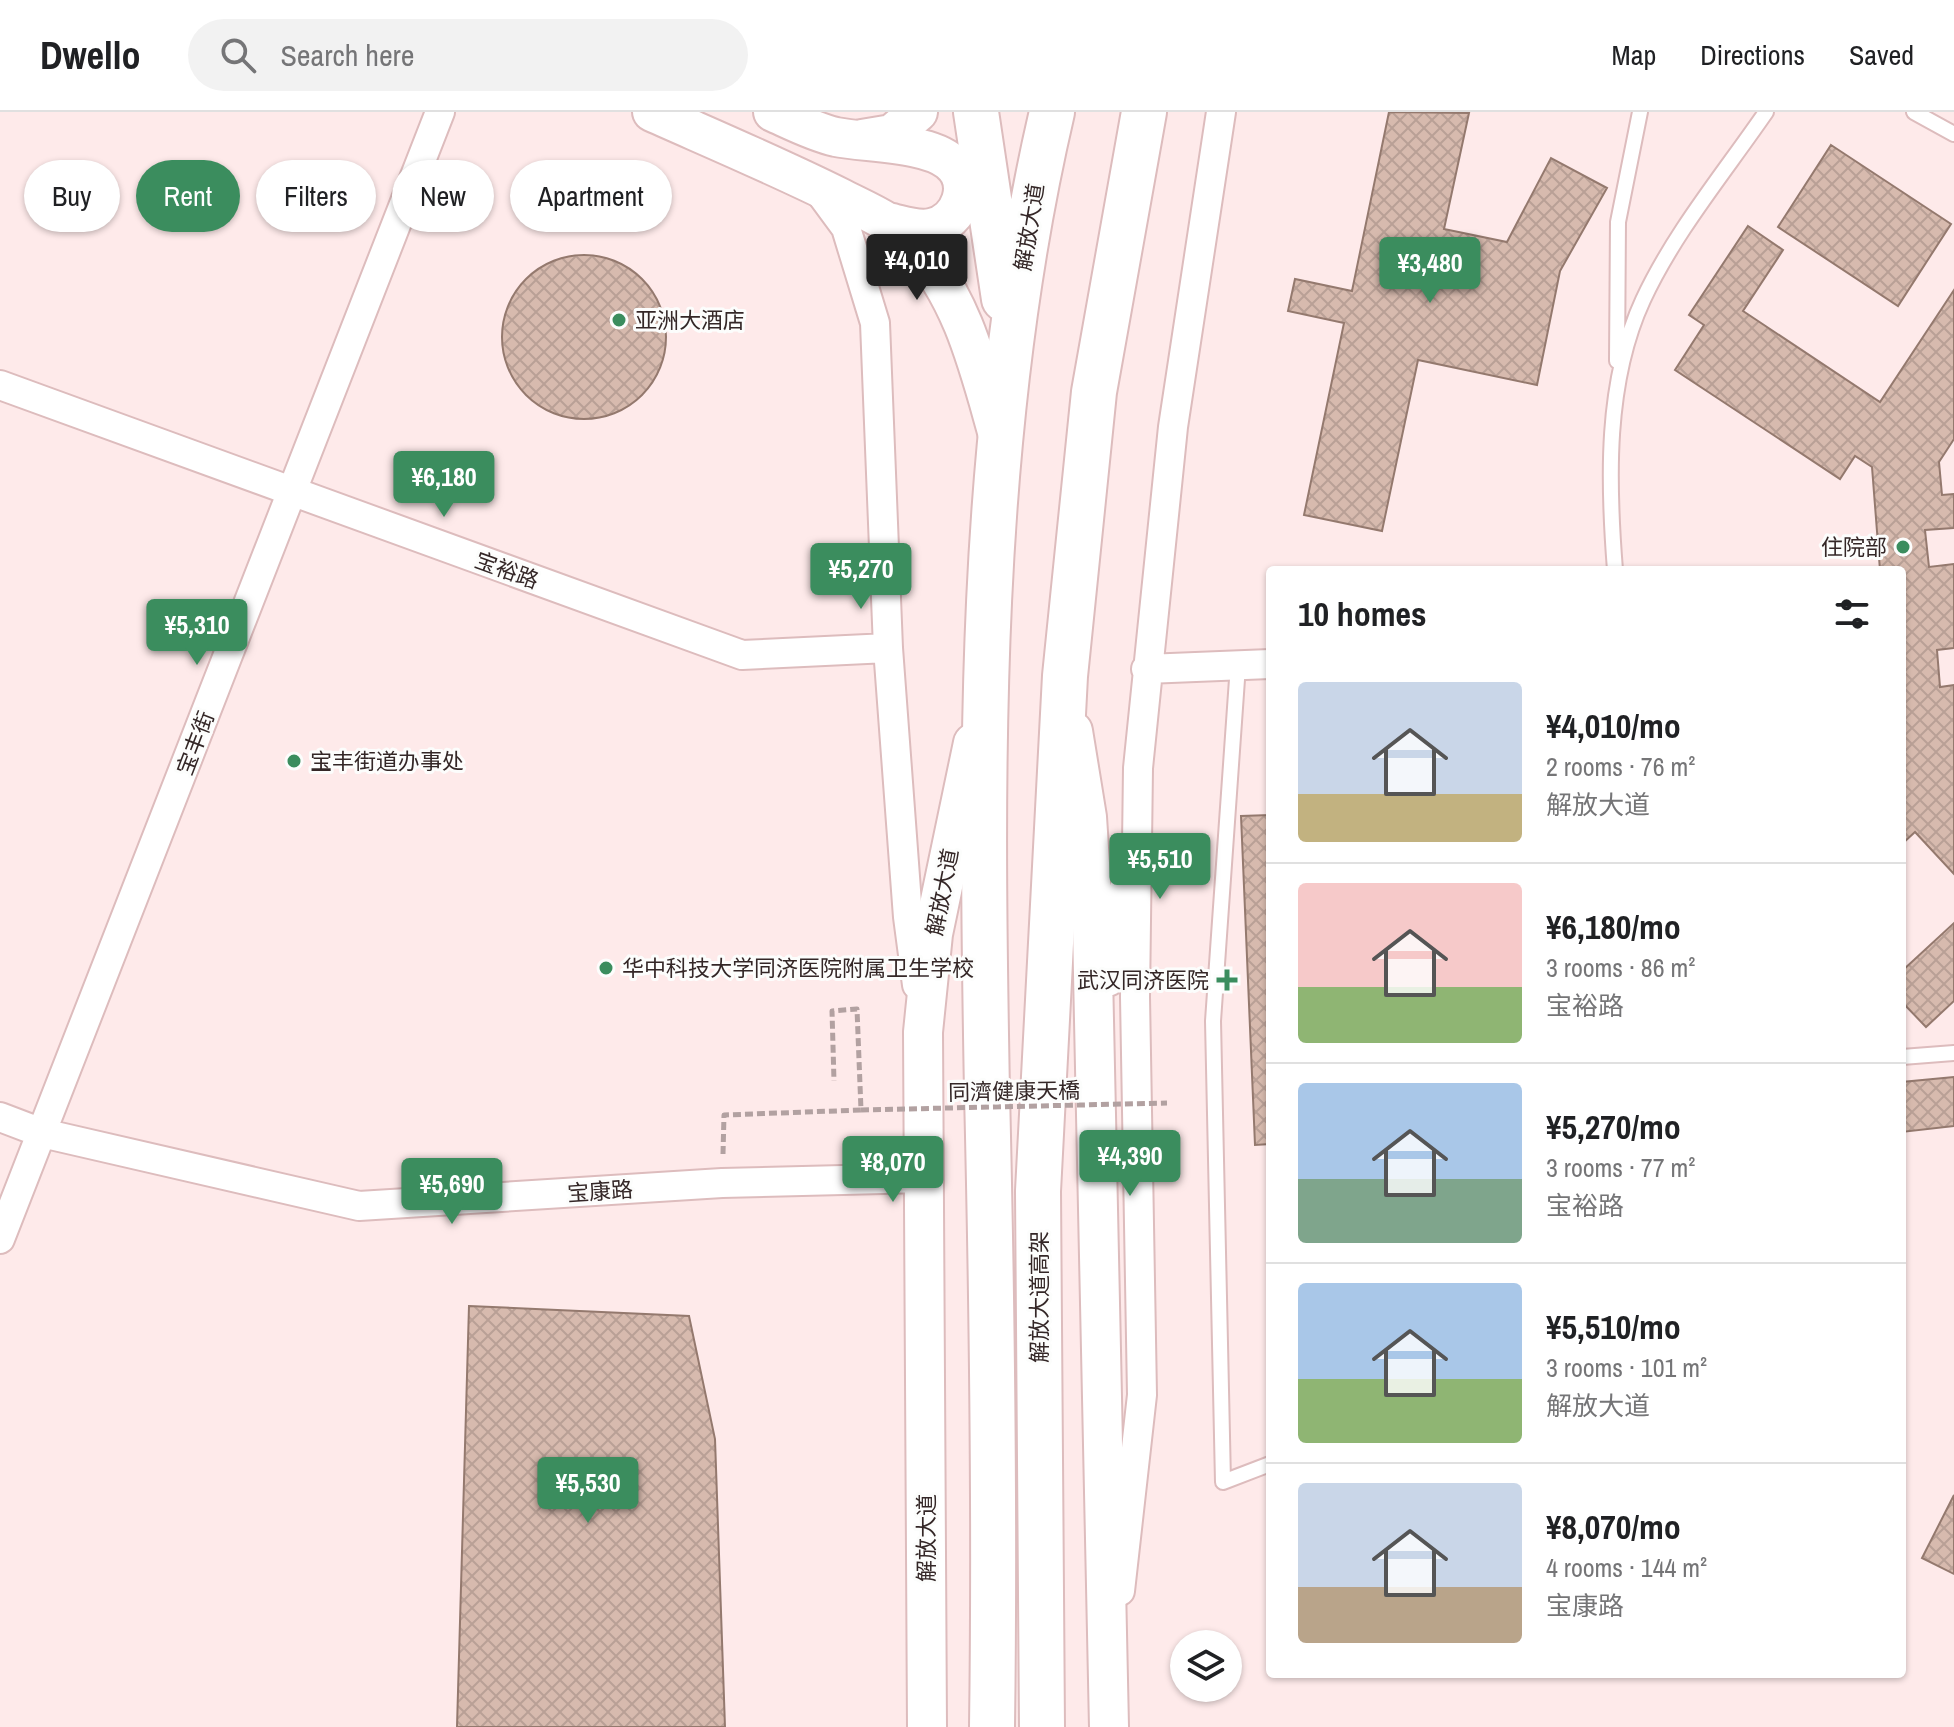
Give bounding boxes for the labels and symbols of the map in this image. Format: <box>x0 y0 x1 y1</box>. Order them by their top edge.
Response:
street label: 解放大道 <box>1007 181 1051 273</box>
pin: ¥4,010 <box>852 234 982 302</box>
pin: ¥3,480 <box>1365 237 1495 305</box>
place label: 亚洲大酒店 <box>635 305 745 335</box>
marker: 亚洲大酒店 <box>610 311 628 329</box>
pin: ¥6,180 <box>379 451 509 519</box>
place label: 住院部 <box>1821 532 1887 562</box>
marker: 住院部 <box>1894 538 1912 556</box>
pin: ¥5,270 <box>796 543 926 611</box>
street label: 宝裕路 <box>471 545 543 595</box>
pin: ¥5,310 <box>132 599 262 667</box>
street label: 宝丰街 <box>169 707 221 779</box>
place label: 宝丰街道办事处 <box>310 746 464 776</box>
marker: 宝丰街道办事处 <box>285 752 303 770</box>
pin: ¥5,510 <box>1095 833 1225 901</box>
street label: 解放大道 <box>919 846 965 938</box>
place label: 华中科技大学同济医院附属卫生学校 <box>622 953 974 983</box>
marker: 华中科技大学同济医院附属卫生学校 <box>597 959 615 977</box>
place label: 武汉同济医院 <box>1077 965 1209 995</box>
marker: 武汉同济医院 <box>1216 969 1238 991</box>
street label: 同濟健康天橋 <box>948 1075 1080 1107</box>
pin: ¥4,390 <box>1065 1130 1195 1198</box>
pin: ¥8,070 <box>828 1136 958 1204</box>
pin: ¥5,690 <box>387 1158 517 1226</box>
street label: 宝康路 <box>566 1174 634 1208</box>
street label: 解放大道高架 <box>1024 1231 1054 1363</box>
pin: ¥5,530 <box>523 1457 653 1525</box>
street label: 解放大道 <box>911 1494 941 1582</box>

